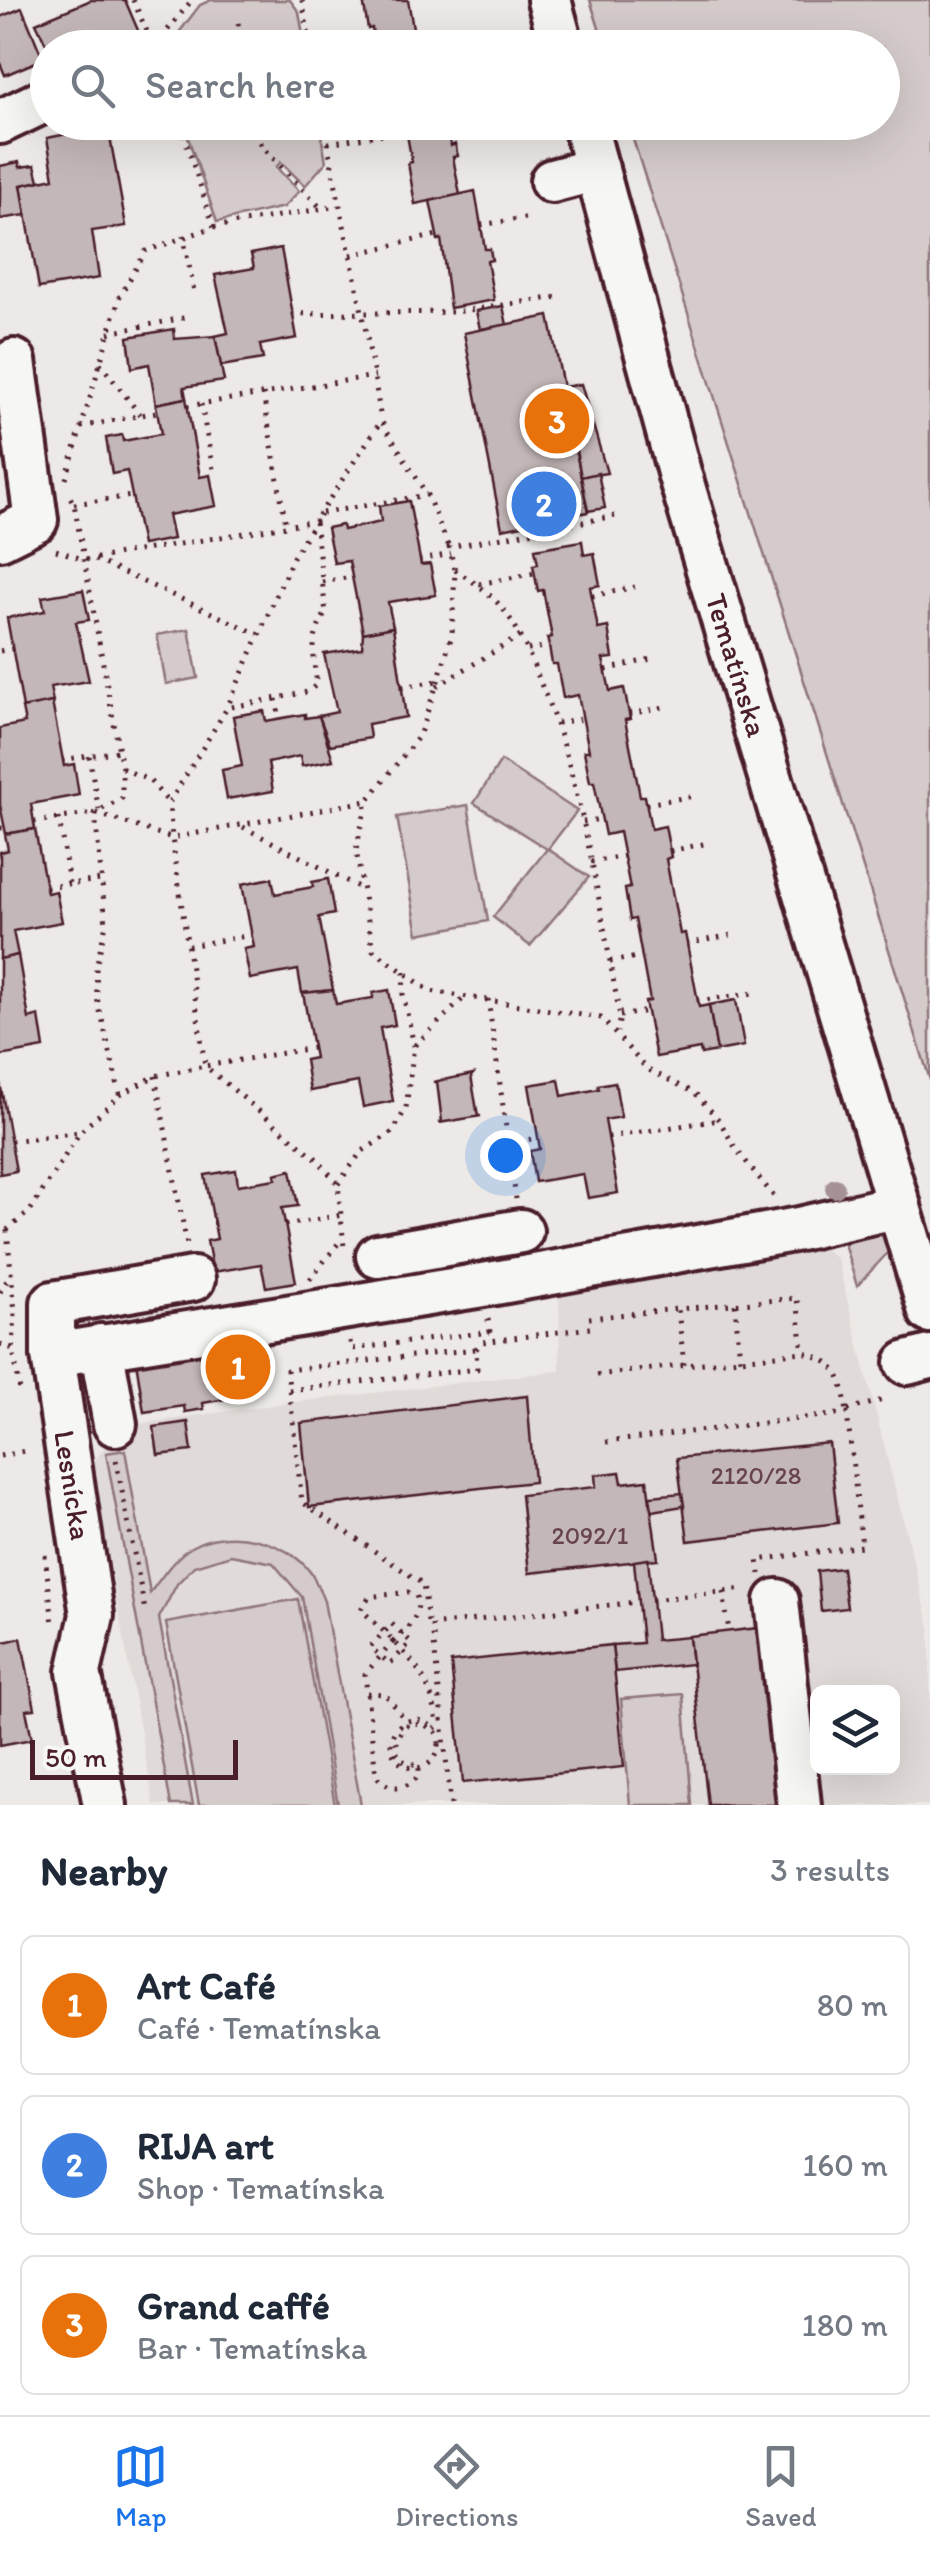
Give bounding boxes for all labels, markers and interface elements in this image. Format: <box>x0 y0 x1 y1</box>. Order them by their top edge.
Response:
search box <box>30 30 900 140</box>
icon: search <box>65 58 120 113</box>
text: Search here <box>145 62 336 108</box>
pin: 3 <box>524 384 590 458</box>
pin: 2 <box>512 466 576 542</box>
street label: Tematínska <box>698 589 776 742</box>
your location <box>480 1130 531 1181</box>
pin: 1 <box>206 1330 270 1404</box>
street label: Lesnícka <box>46 1427 100 1543</box>
house number: 2120/28 <box>711 1460 801 1490</box>
house number: 2092/1 <box>552 1520 629 1550</box>
map controls <box>810 1685 900 1775</box>
button: layers <box>810 1685 900 1775</box>
scale bar <box>30 1735 238 1780</box>
text: 50 m <box>45 1740 107 1774</box>
text: Nearby <box>40 1845 167 1896</box>
text: 3 results <box>770 1851 890 1889</box>
text: Art Café <box>137 1963 276 2009</box>
text: 1 <box>67 1986 82 2024</box>
text: 80 m <box>817 1986 888 2024</box>
text: Café · Tematínska <box>137 2009 381 2047</box>
text: RIJA art <box>137 2123 274 2169</box>
text: 2 <box>66 2146 83 2184</box>
text: 160 m <box>802 2146 888 2184</box>
text: Shop · Tematínska <box>137 2169 385 2207</box>
text: Grand caffé <box>137 2283 330 2329</box>
text: 3 <box>66 2306 83 2344</box>
text: 180 m <box>802 2306 888 2344</box>
text: Bar · Tematínska <box>137 2329 367 2367</box>
tab: Map <box>113 2439 168 2533</box>
tab: Directions <box>395 2439 518 2533</box>
tab: Saved <box>745 2439 817 2533</box>

